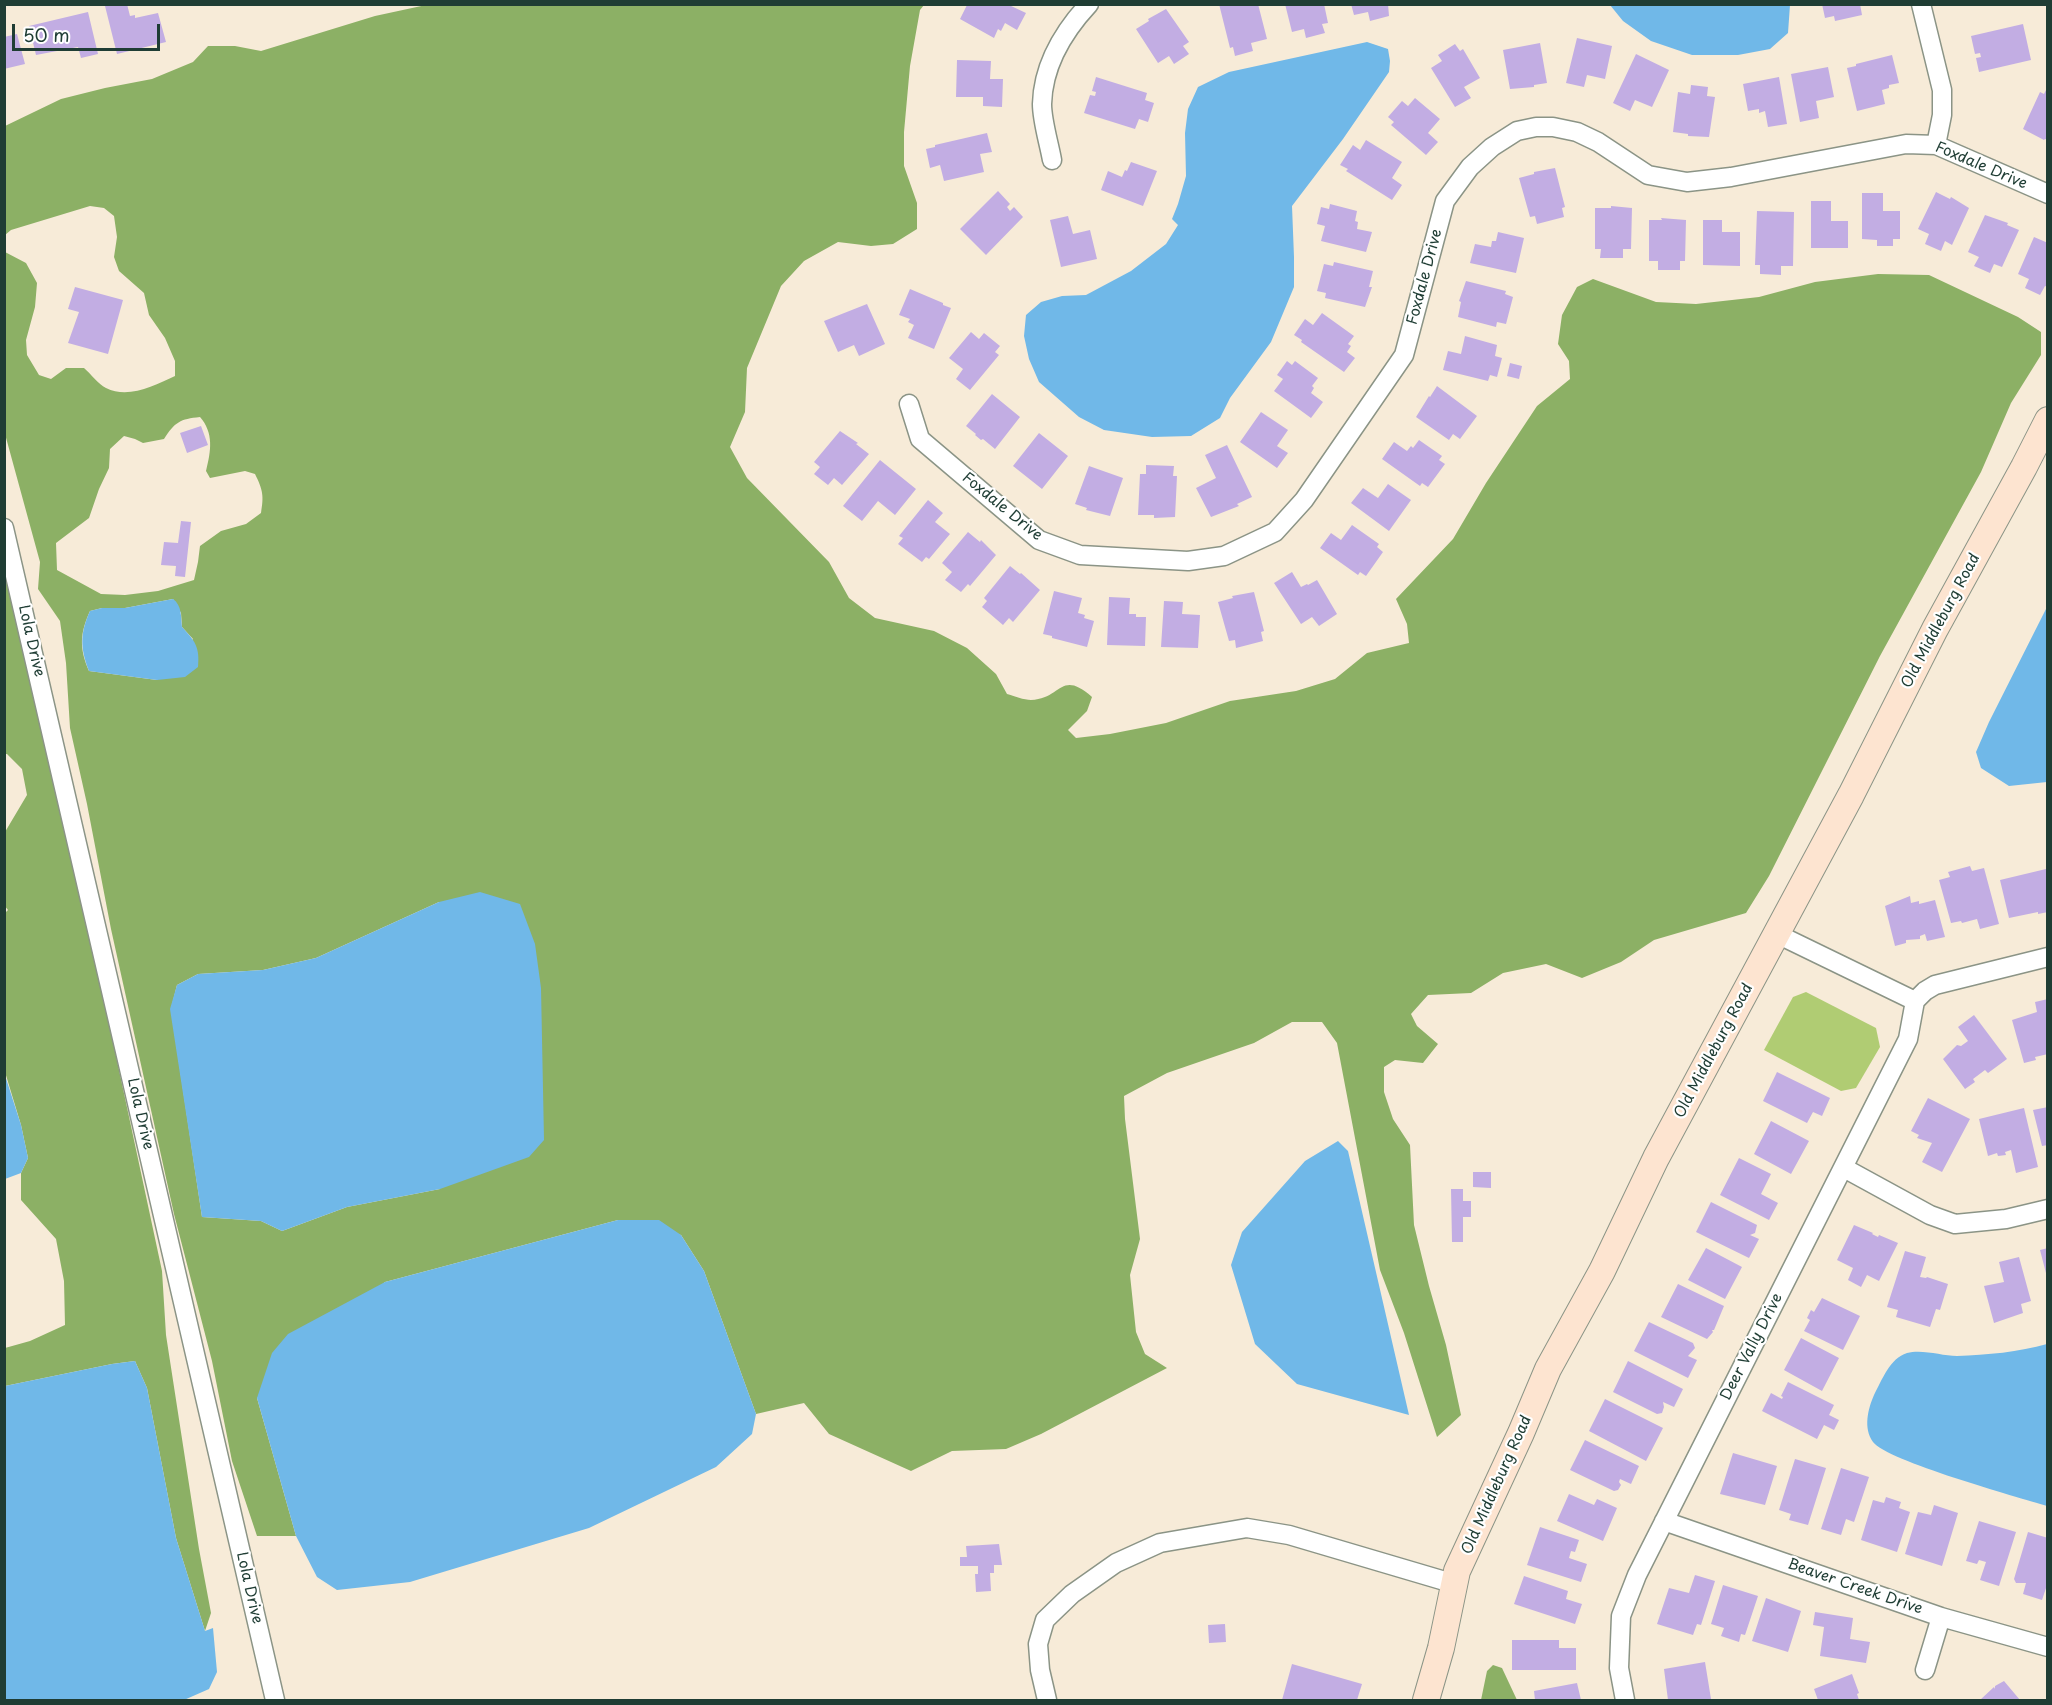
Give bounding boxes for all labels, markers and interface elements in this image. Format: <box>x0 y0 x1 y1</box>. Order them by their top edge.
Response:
scale bar <box>15 12 164 50</box>
text: 50 m <box>23 21 70 48</box>
street label: Foxdale Drive <box>1932 139 2030 193</box>
street label: Foxdale Drive <box>1404 227 1446 327</box>
street label: Foxdale Drive <box>958 469 1046 545</box>
street label: Old Middleburg Road <box>1898 551 1984 691</box>
street label: Lola Drive <box>14 603 48 679</box>
street label: Old Middleburg Road <box>1671 981 1757 1121</box>
street label: Lola Drive <box>123 1076 157 1152</box>
street label: Deer Vally Drive <box>1717 1290 1787 1404</box>
street label: Old Middleburg Road <box>1458 1413 1536 1557</box>
street label: Lola Drive <box>232 1550 266 1626</box>
street label: Beaver Creek Drive <box>1785 1555 1925 1619</box>

